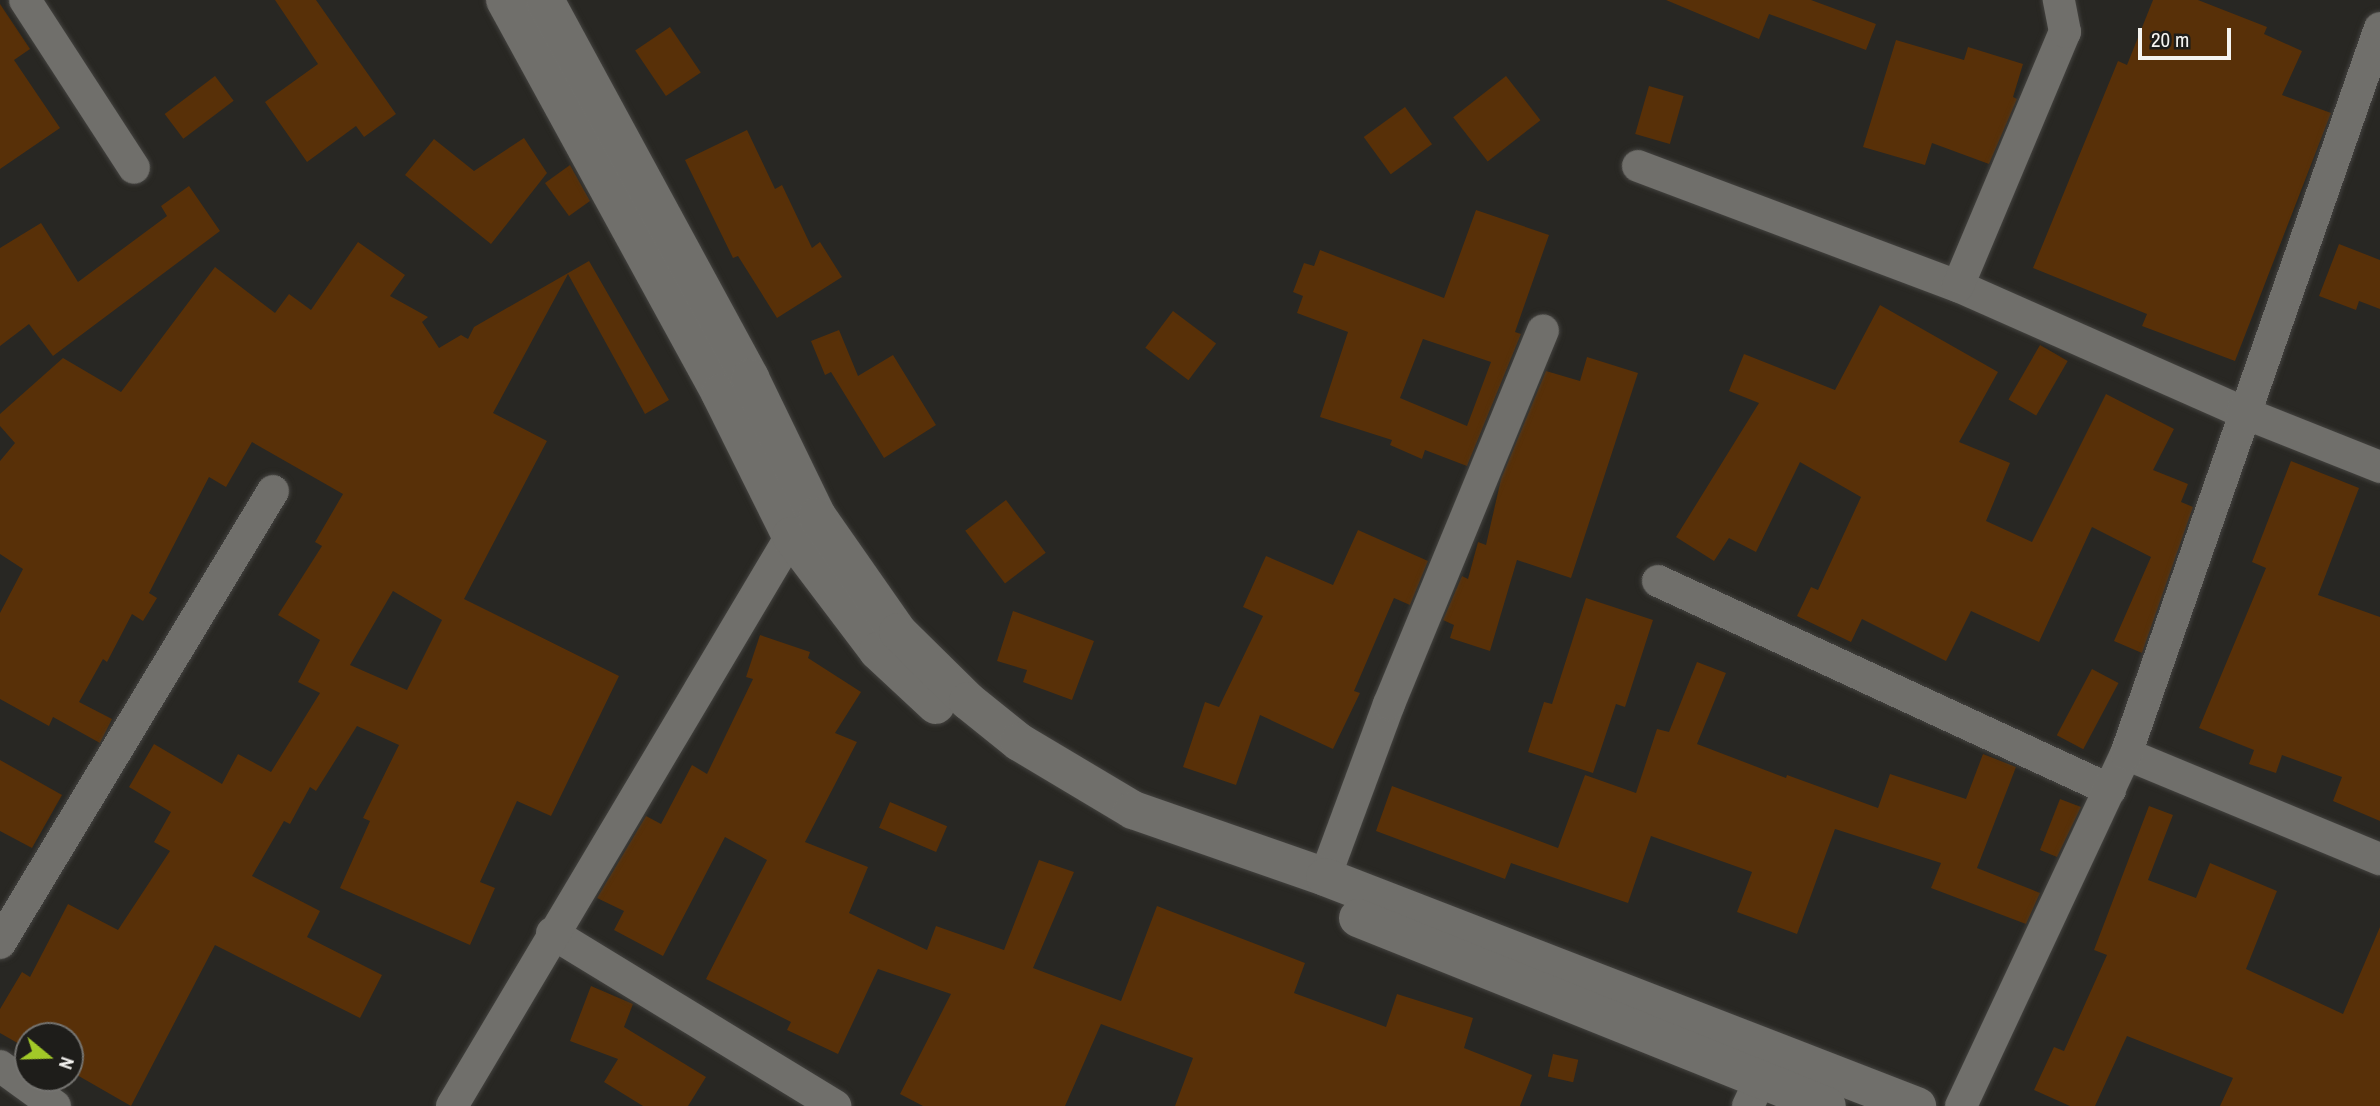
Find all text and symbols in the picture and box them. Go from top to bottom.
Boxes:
scale bar [2142,14,2235,58]
text: 20 m [2151,25,2189,54]
north arrow [14,1022,84,1092]
text: N [53,1054,81,1073]

